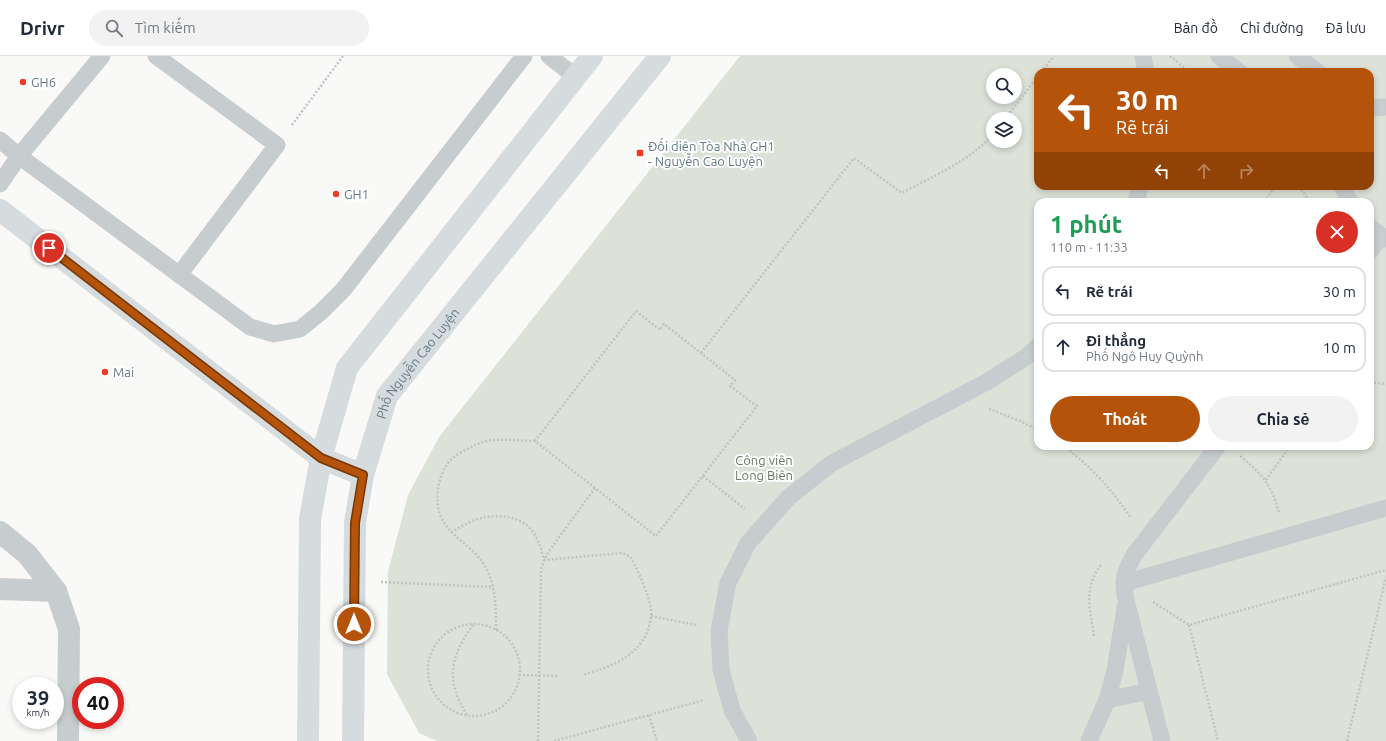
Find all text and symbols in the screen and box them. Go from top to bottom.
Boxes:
search box [89,10,369,46]
text: Drivr [20,17,65,39]
icon: search [103,17,125,39]
text: Tìm kiếm [135,19,196,36]
text: Bản đồ [1174,20,1218,36]
text: Chỉ đường [1240,20,1304,36]
text: Đã lưu [1326,20,1366,36]
map controls [986,68,1022,148]
button: search [986,68,1022,104]
place label: GH6 [31,75,56,89]
marker: GH6 [18,77,28,87]
icon: left [1050,84,1102,136]
text: 30 m [1116,84,1178,115]
button: layers [986,112,1022,148]
text: Rẽ trái [1116,117,1169,137]
place label: Đối diện Tòa Nhà GH1 - Nguyễn Cao Luyện [648,137,775,169]
marker: Đối diện Tòa Nhà GH1 - Nguyễn Cao Luyện [635,148,645,158]
icon: left [1151,160,1173,182]
icon: ahead [1193,160,1215,182]
icon: right [1235,160,1257,182]
place label: GH1 [344,187,369,201]
marker: GH1 [331,189,341,199]
text: 1 phút [1050,211,1122,238]
button: close [1316,211,1358,253]
pin [32,231,66,265]
icon: arrive [38,237,60,259]
text: 110 m · 11:33 [1050,240,1128,254]
icon: left [1052,280,1074,302]
text: Rẽ trái [1086,283,1133,300]
text: 30 m [1323,283,1356,300]
street label: Phố Nguyễn Cao Luyện [374,305,462,420]
text: Đi thẳng [1086,332,1146,349]
icon: ahead [1052,336,1074,358]
text: 10 m [1323,339,1356,356]
text: Phố Ngô Huy Quỳnh [1086,349,1203,363]
place label: Mai [113,365,134,379]
marker: Mai [100,367,110,377]
button: Thoát [1050,396,1200,442]
button: Chia sẻ [1208,396,1358,442]
park label: Công viên Long Biên [735,453,793,482]
position arrow [333,603,375,645]
speed limit sign: 40 [72,677,124,729]
text: 39 [27,686,49,709]
text: km/h [26,707,50,718]

